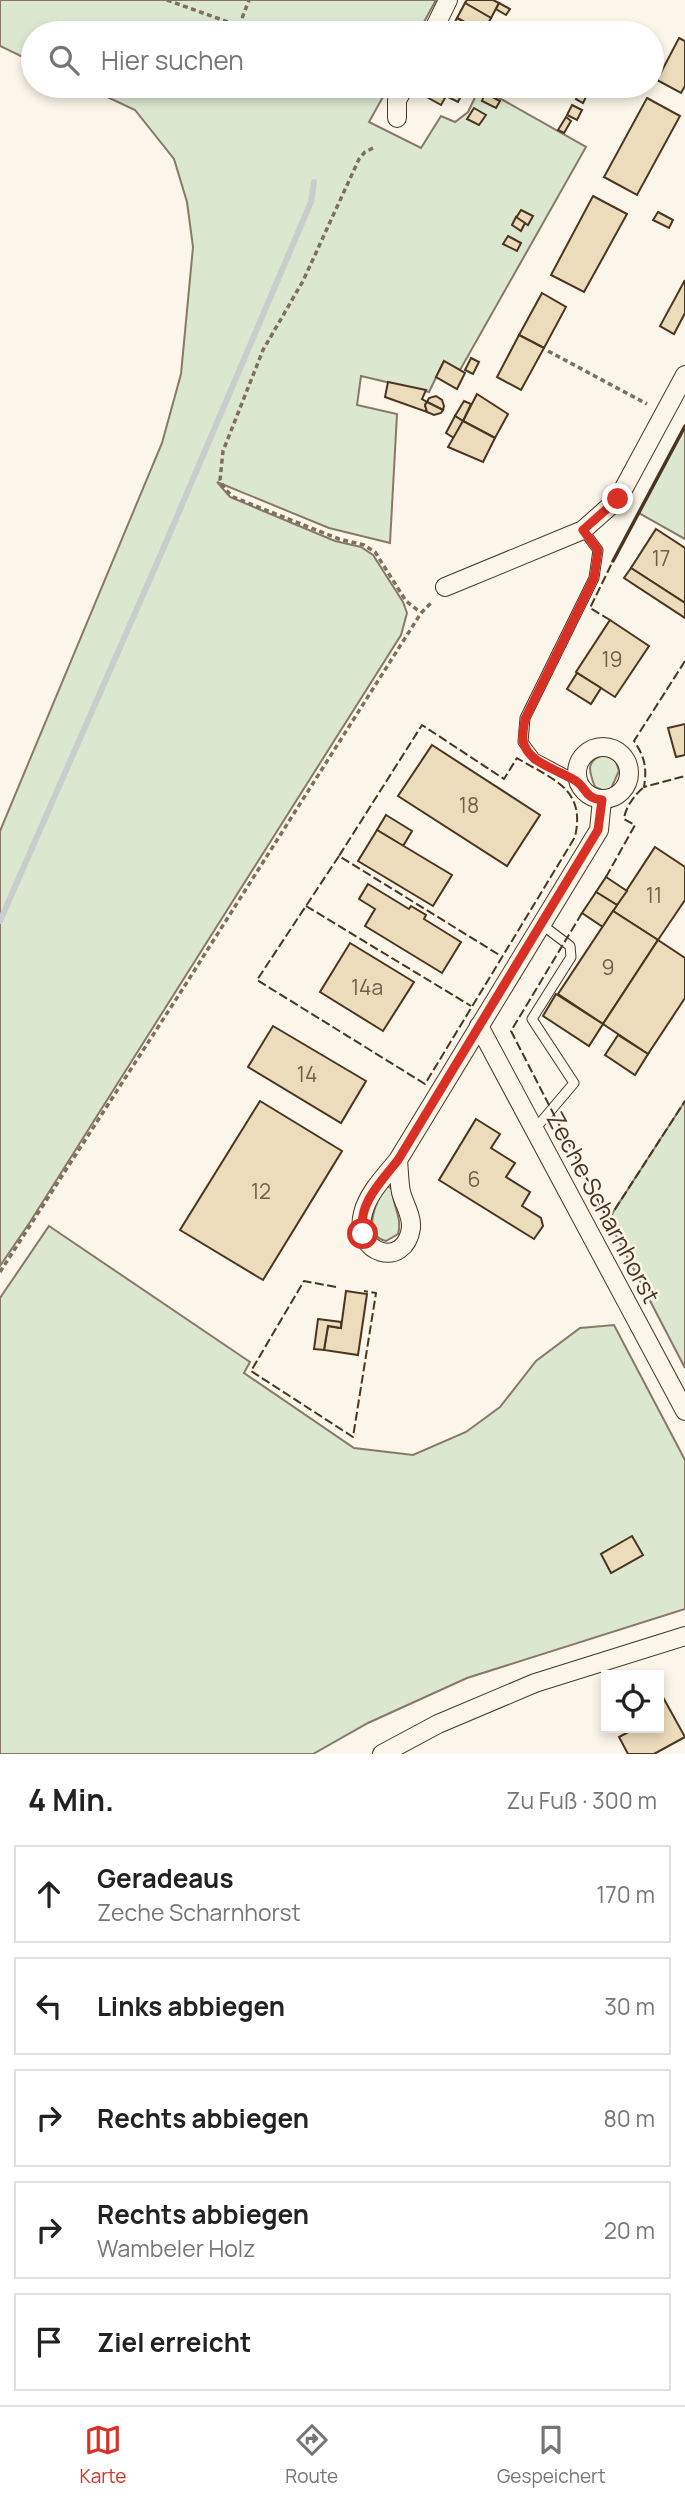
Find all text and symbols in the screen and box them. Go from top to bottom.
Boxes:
search box [21,21,664,98]
icon: search [45,41,83,79]
text: Hier suchen [101,42,244,78]
route end [602,483,633,514]
house number: 17 [652,544,670,572]
house number: 19 [601,645,623,673]
house number: 18 [459,791,479,819]
house number: 11 [646,881,662,909]
house number: 9 [601,953,615,981]
house number: 14a [351,973,383,1001]
house number: 14 [297,1060,317,1088]
street label: Zeche Scharnhorst [540,1105,668,1309]
house number: 6 [467,1165,481,1193]
house number: 12 [251,1177,271,1205]
route start [347,1218,378,1249]
map controls [601,1670,664,1733]
button: locate [601,1670,664,1733]
text: 4 Min. [28,1779,114,1820]
text: Zu Fuß · 300 m [506,1784,657,1816]
text: Geradeaus [97,1860,233,1896]
icon: ahead [30,1875,68,1913]
text: 170 m [596,1878,655,1910]
text: Zeche Scharnhorst [97,1896,301,1928]
icon: left [30,1987,68,2025]
text: Links abbiegen [97,1988,285,2024]
text: 30 m [604,1990,655,2022]
icon: right [30,2099,68,2137]
text: Rechts abbiegen [97,2100,309,2136]
text: 80 m [604,2102,655,2134]
text: Rechts abbiegen [97,2196,309,2232]
icon: right [30,2211,68,2249]
text: 20 m [604,2214,655,2246]
text: Wambeler Holz [97,2232,255,2264]
icon: arrive [30,2323,68,2361]
text: Ziel erreicht [97,2324,251,2360]
tab: Karte [79,2421,126,2489]
tab: Route [285,2421,338,2489]
tab: Gespeichert [497,2421,606,2489]

